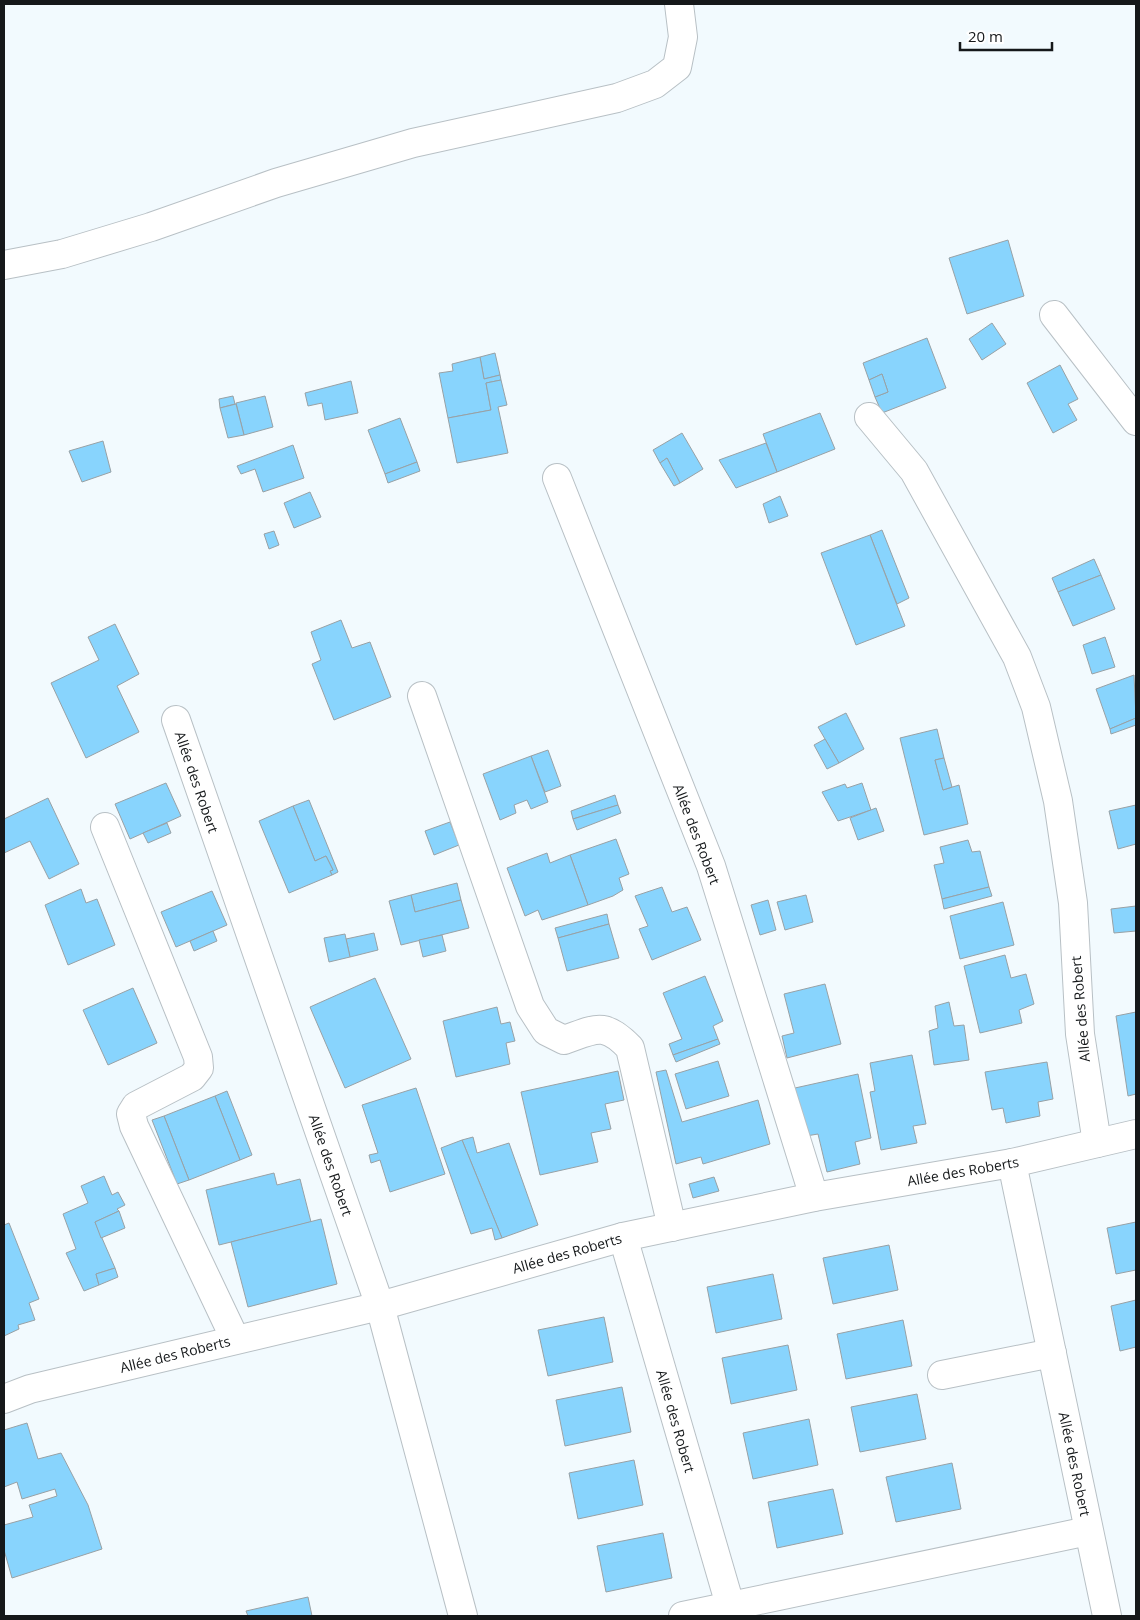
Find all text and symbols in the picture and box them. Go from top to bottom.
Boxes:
scale bar [960,20,1052,52]
text: 20 m [968,26,1003,46]
street label: Allée des Robert [171,729,223,835]
street label: Allée des Robert [669,781,725,887]
street label: Allée des Robert [1066,955,1094,1063]
street label: Allée des Robert [305,1112,357,1218]
street label: Allée des Roberts [906,1152,1021,1190]
street label: Allée des Roberts [510,1228,624,1278]
street label: Allée des Roberts [118,1331,232,1377]
street label: Allée des Robert [652,1367,700,1475]
street label: Allée des Robert [1055,1410,1095,1518]

